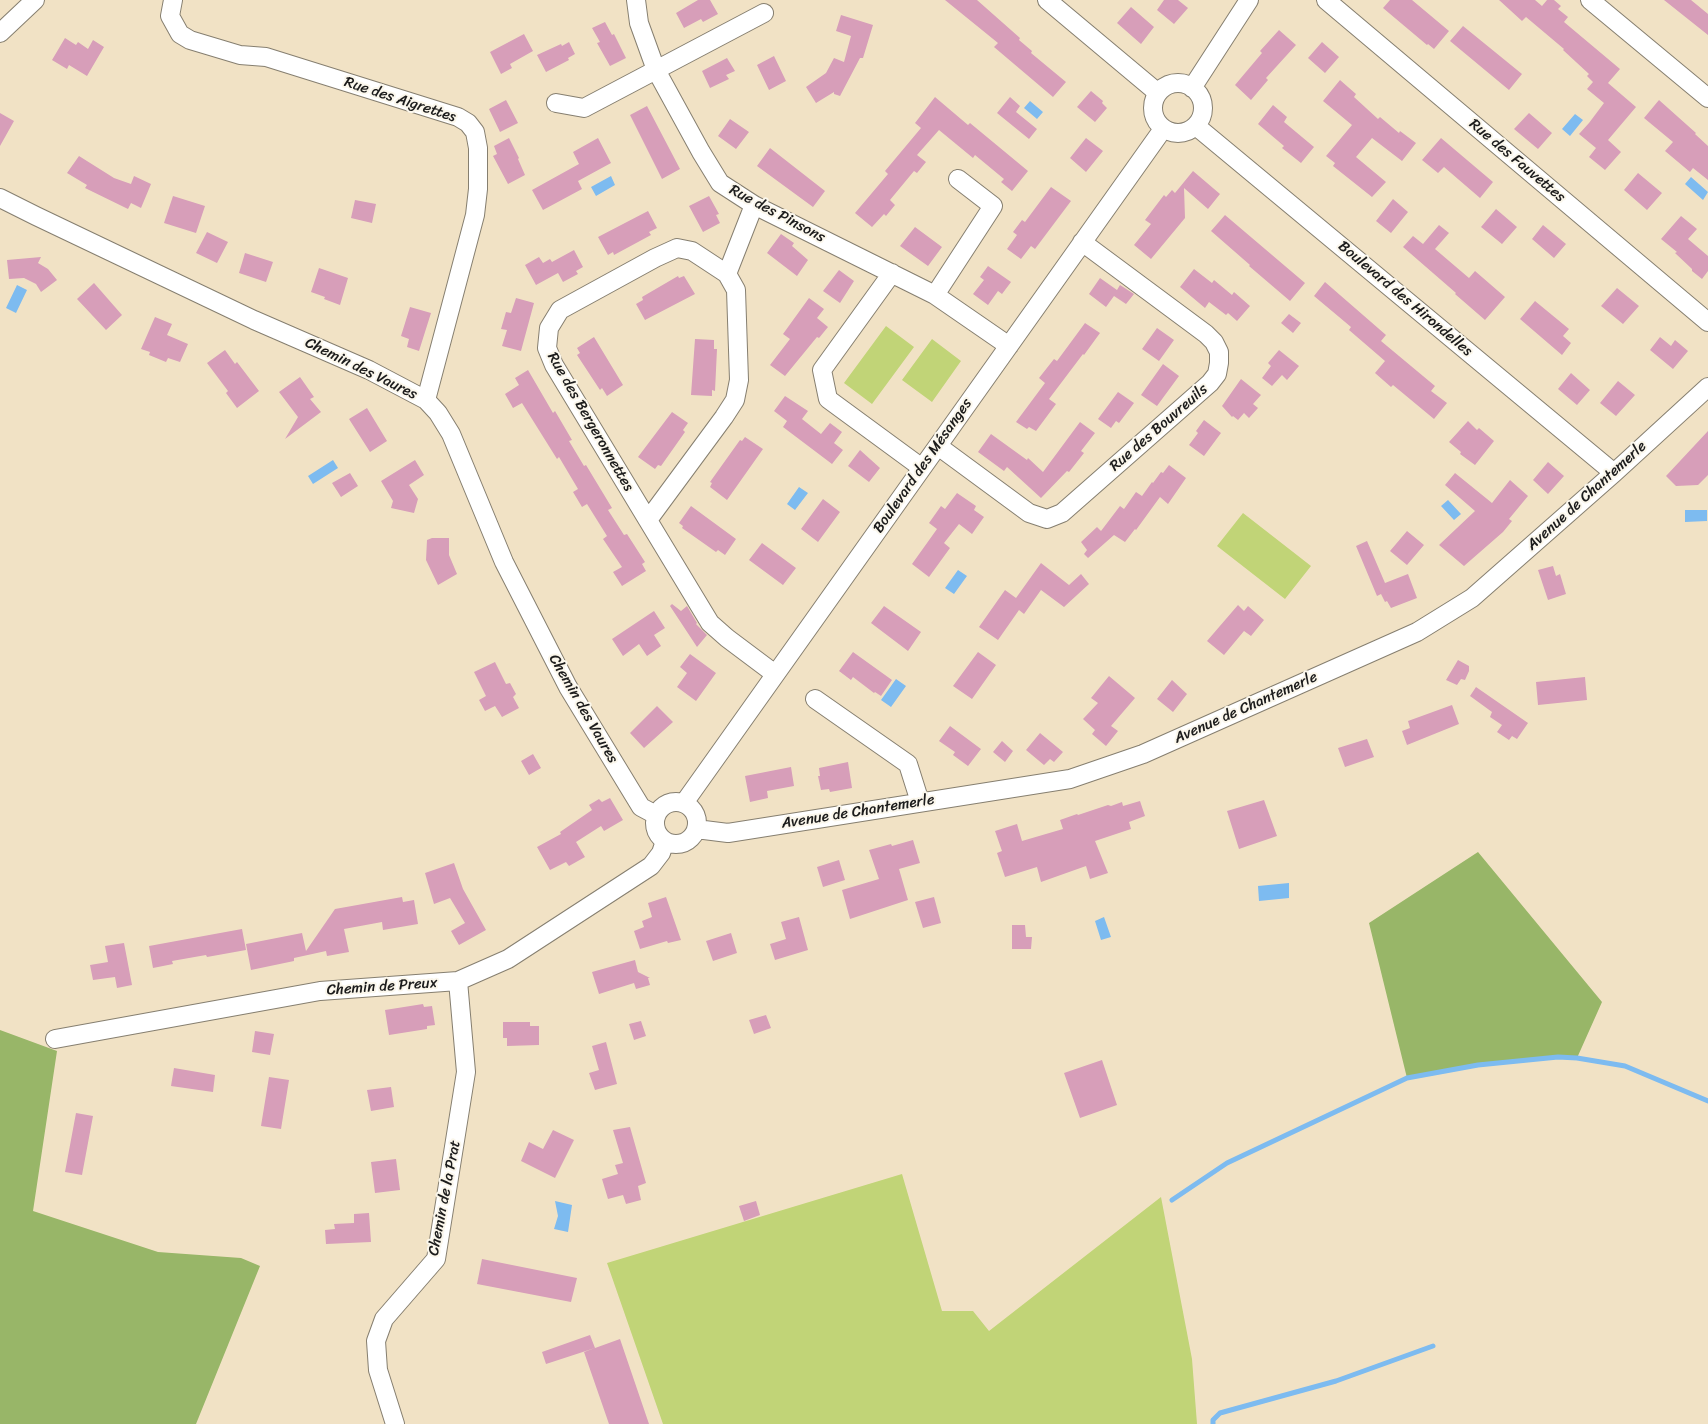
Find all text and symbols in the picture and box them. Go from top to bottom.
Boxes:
street label: Rue des Aigrettes [342,73,458,127]
street label: Rue des Fauvettes [1465,115,1569,207]
street label: Rue des Pinsons [726,181,828,247]
street label: Boulevard des Hirondelles [1334,238,1476,360]
street label: Chemin des Vaures [302,334,420,404]
street label: Rue des Bergeronnettes [543,349,637,495]
street label: Rue des Bouvreuils [1106,381,1212,475]
street label: Boulevard des Mésanges [870,395,976,537]
street label: Avenue de Chantemerle [1523,438,1651,554]
street label: Chemin des Vaures [545,651,621,767]
street label: Avenue de Chantemerle [1172,668,1320,748]
street label: Avenue de Chantemerle [780,791,936,833]
street label: Chemin de Preux [326,974,438,1000]
street label: Chemin de la Prat [425,1139,465,1257]

